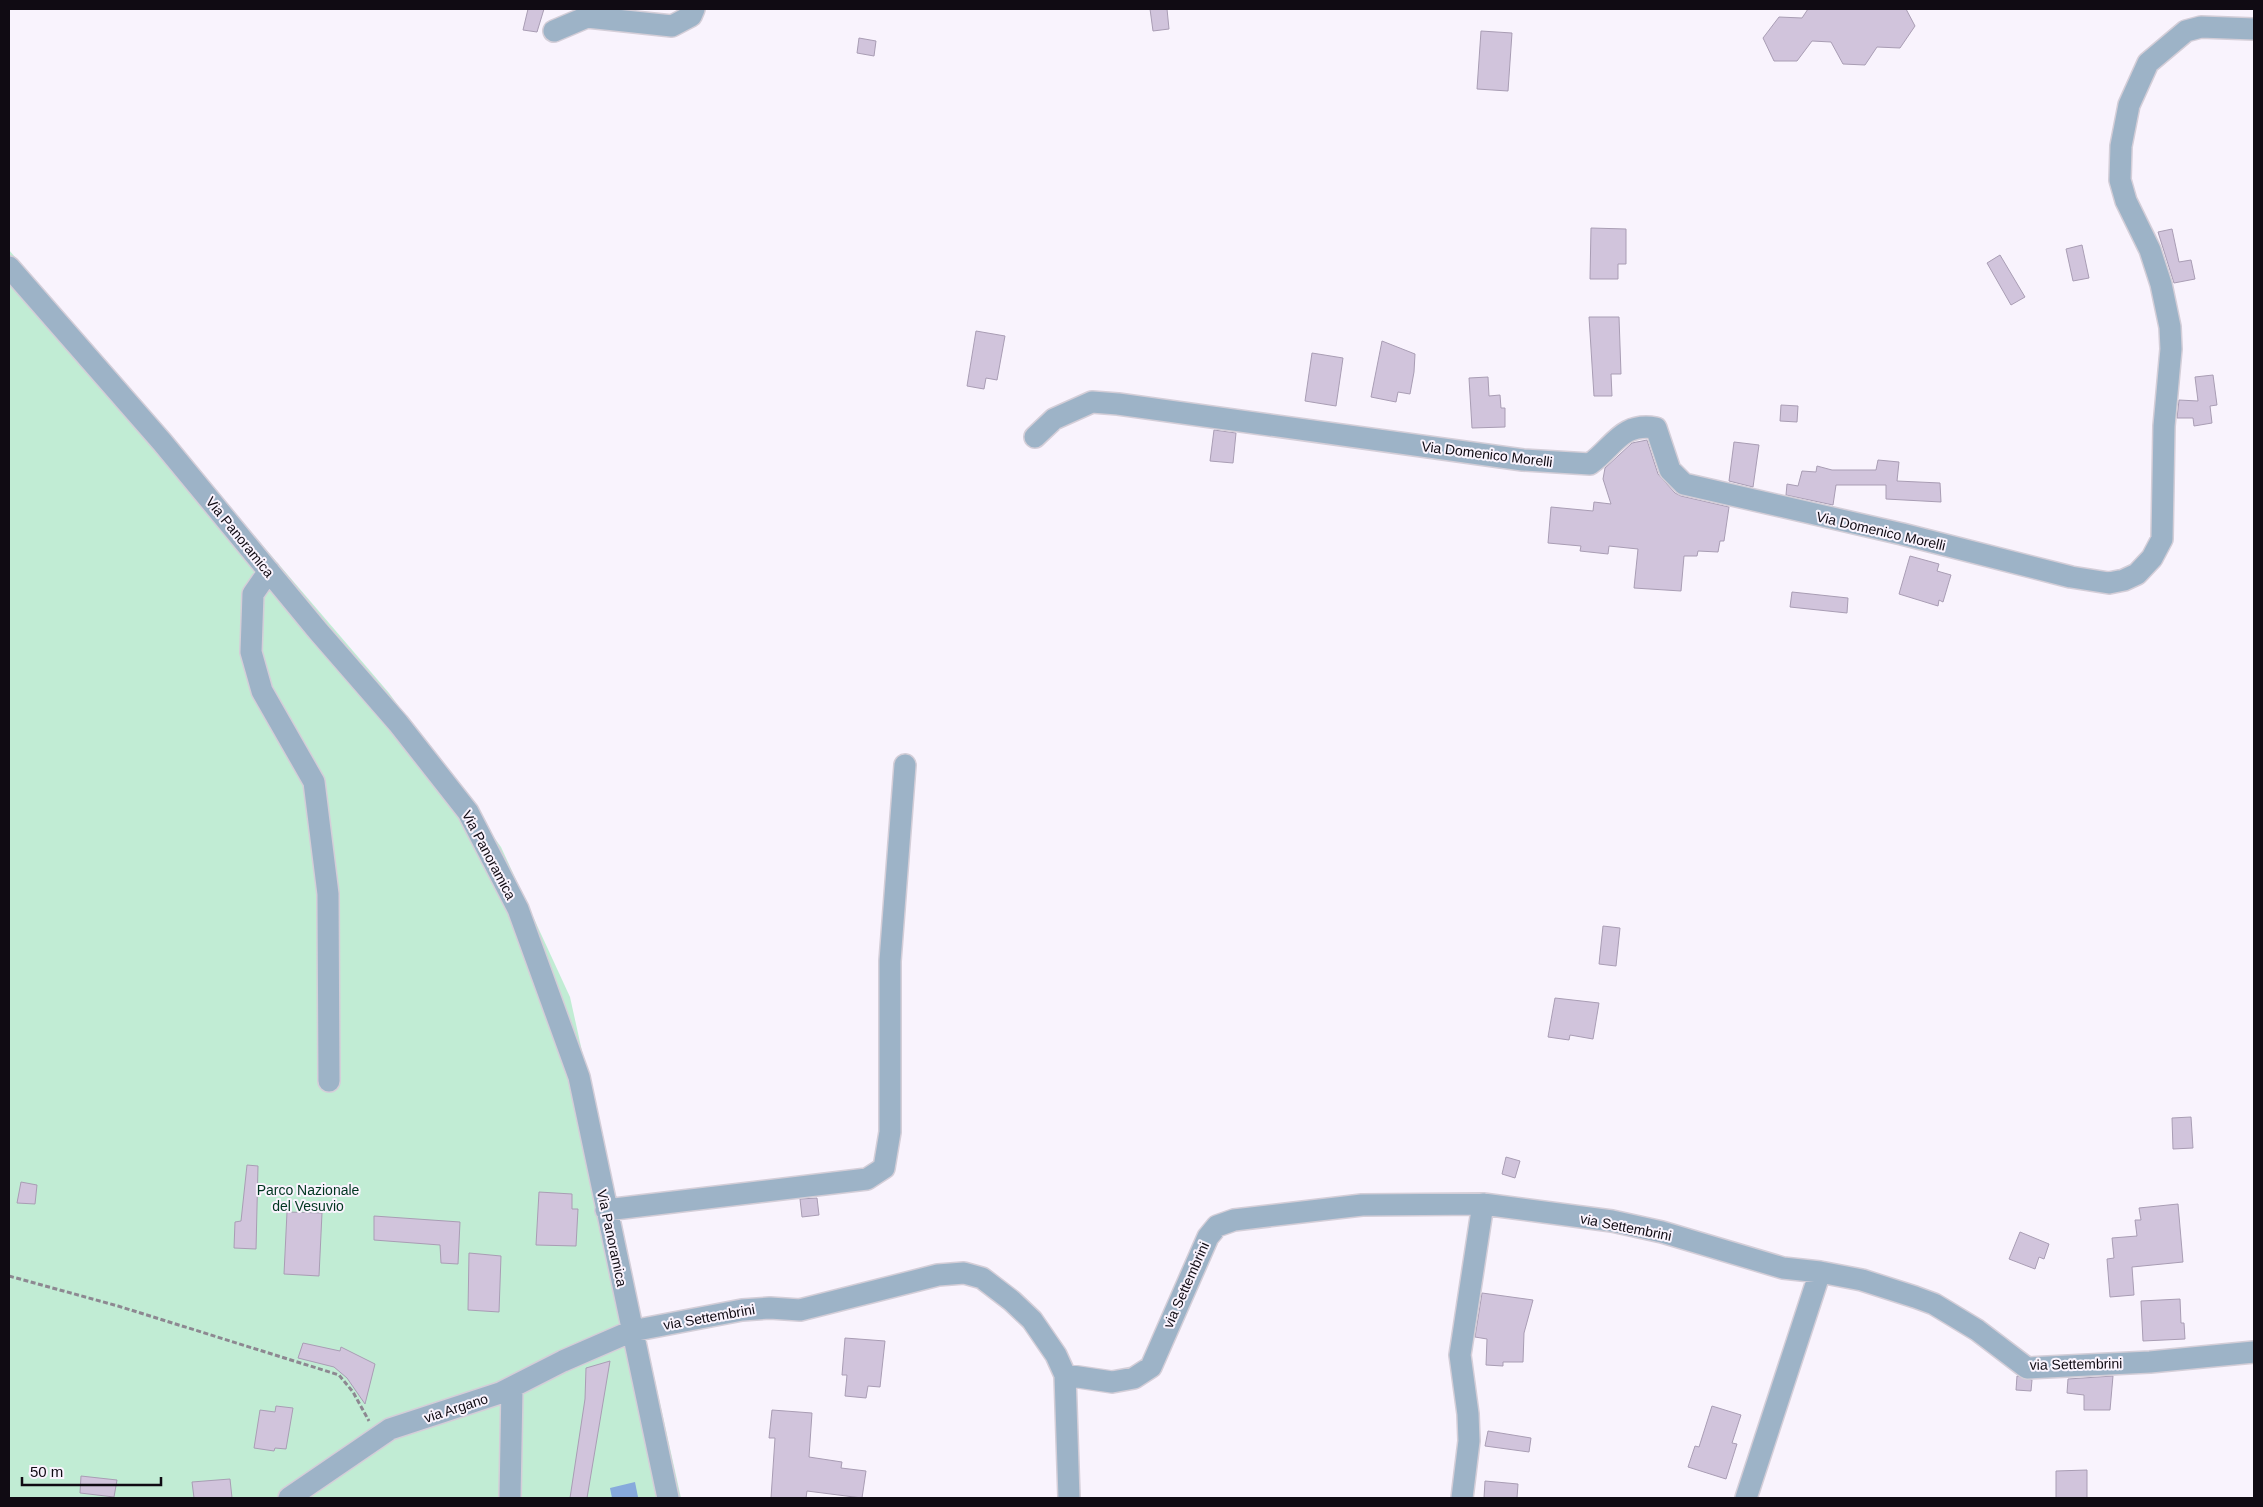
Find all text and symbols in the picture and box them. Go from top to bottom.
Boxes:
street label: Via Domenico Morelli [1421,438,1553,470]
street label: Via Panoramica [203,494,277,581]
street label: Via Domenico Morelli [1815,508,1947,554]
street label: Via Panoramica [459,808,519,902]
park label: Parco Nazionale del Vesuvio [257,1182,360,1214]
street label: Via Panoramica [594,1188,630,1288]
street label: via Settembrini [1579,1210,1673,1244]
street label: via Settembrini [1160,1239,1212,1331]
street label: via Settembrini [662,1301,756,1333]
street label: via Settembrini [2030,1355,2122,1373]
street label: via Argano [422,1390,490,1426]
scale bar [22,1454,161,1486]
text: 50 m [30,1463,63,1480]

